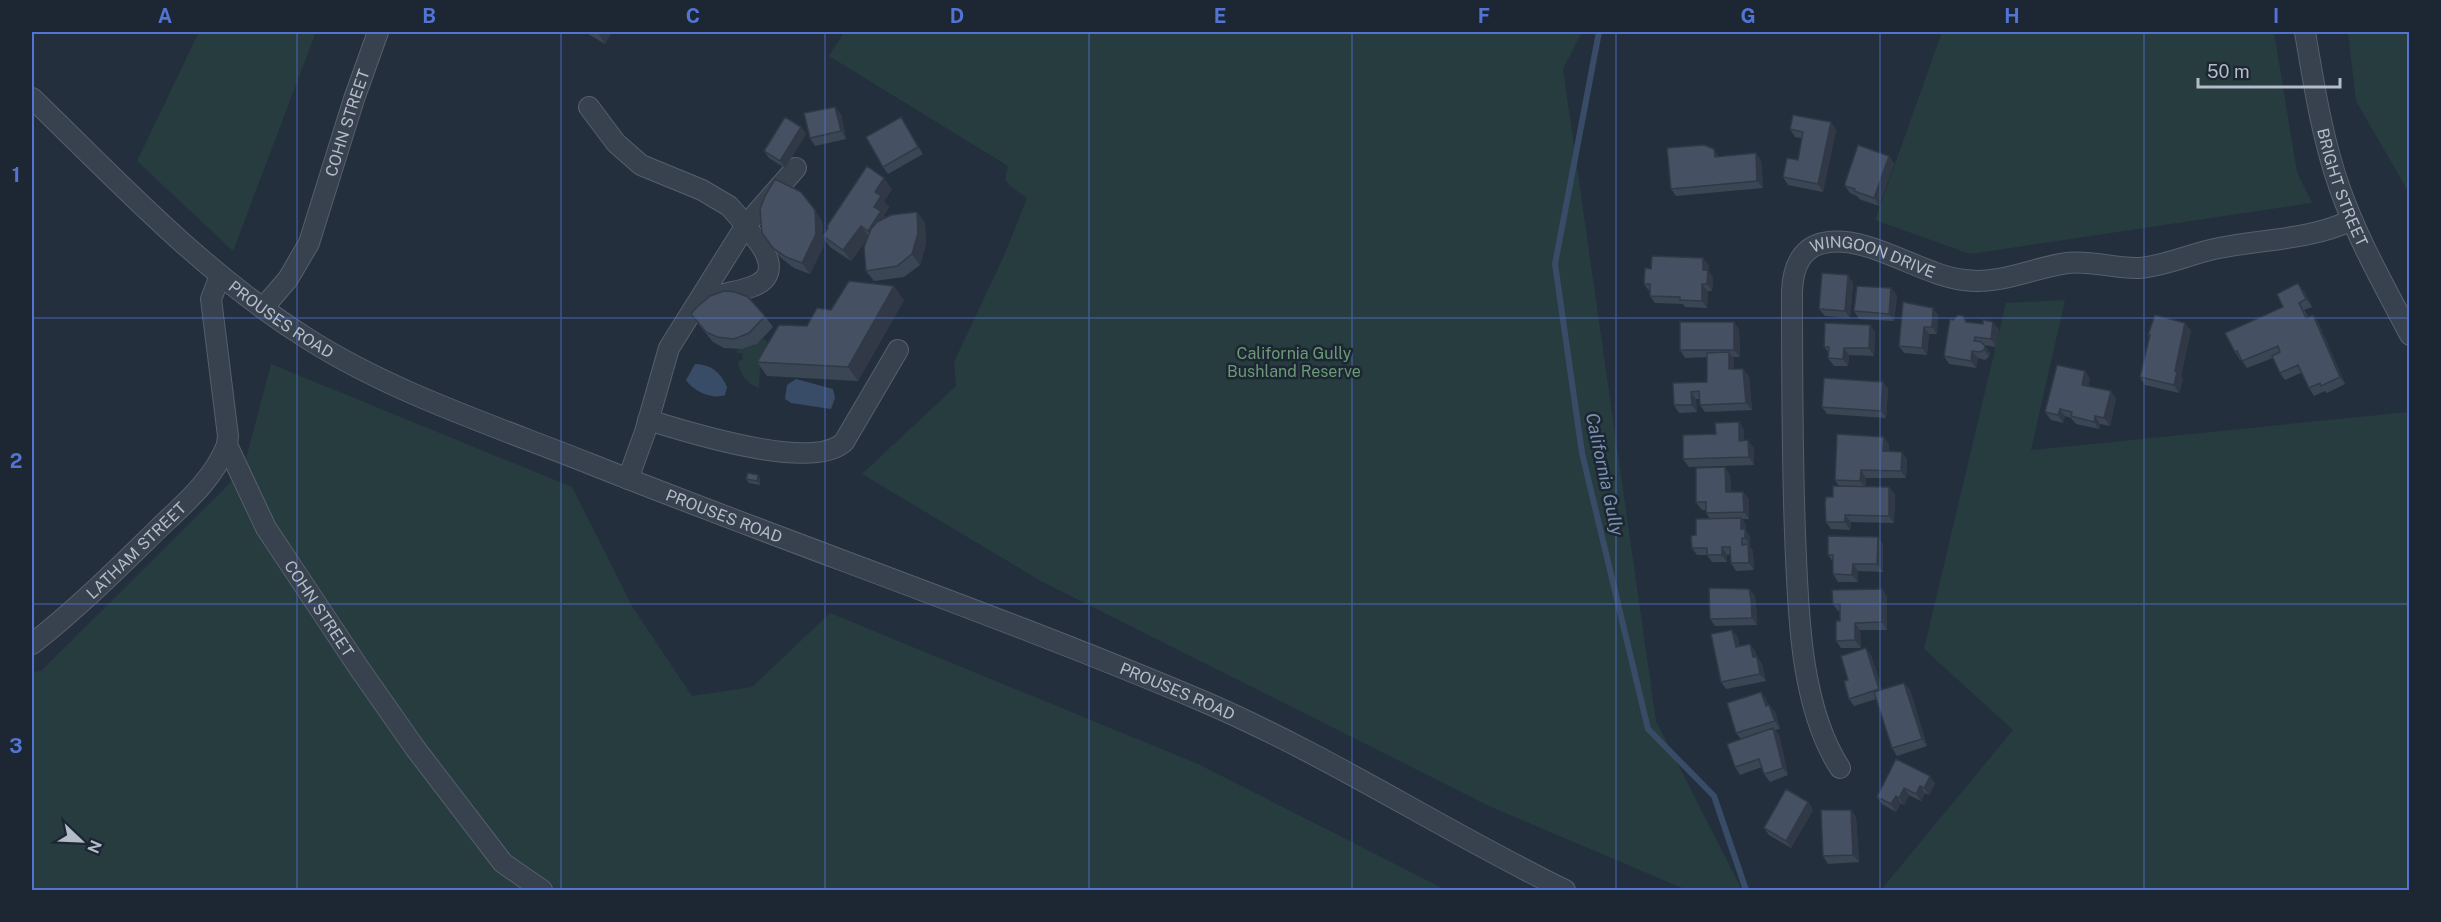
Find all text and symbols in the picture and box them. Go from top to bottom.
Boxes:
text: A [158,4,172,28]
text: B [422,4,436,28]
text: C [686,4,700,28]
text: D [950,4,964,28]
text: E [1214,4,1226,28]
text: F [1478,4,1490,28]
text: G [1740,4,1756,28]
text: H [2004,4,2020,28]
text: I [2273,4,2279,28]
scale bar [2198,51,2340,89]
text: 50 m [2207,61,2250,82]
street label: COHN STREET [321,66,374,179]
street label: BRIGHT STREET [2314,126,2372,250]
text: 1 [12,163,20,187]
street label: WINGOON DRIVE [1807,232,1938,282]
street label: PROUSES ROAD [225,276,337,362]
park label: California Gully Bushland Reserve [1227,344,1361,381]
water label: California Gully [1582,411,1628,538]
text: 2 [10,449,22,473]
street label: PROUSES ROAD [663,485,785,547]
street label: LATHAM STREET [82,498,190,603]
street label: COHN STREET [281,557,358,661]
street label: PROUSES ROAD [1117,658,1238,724]
text: 3 [9,734,23,758]
north arrow [51,811,111,871]
text: N [83,837,106,856]

